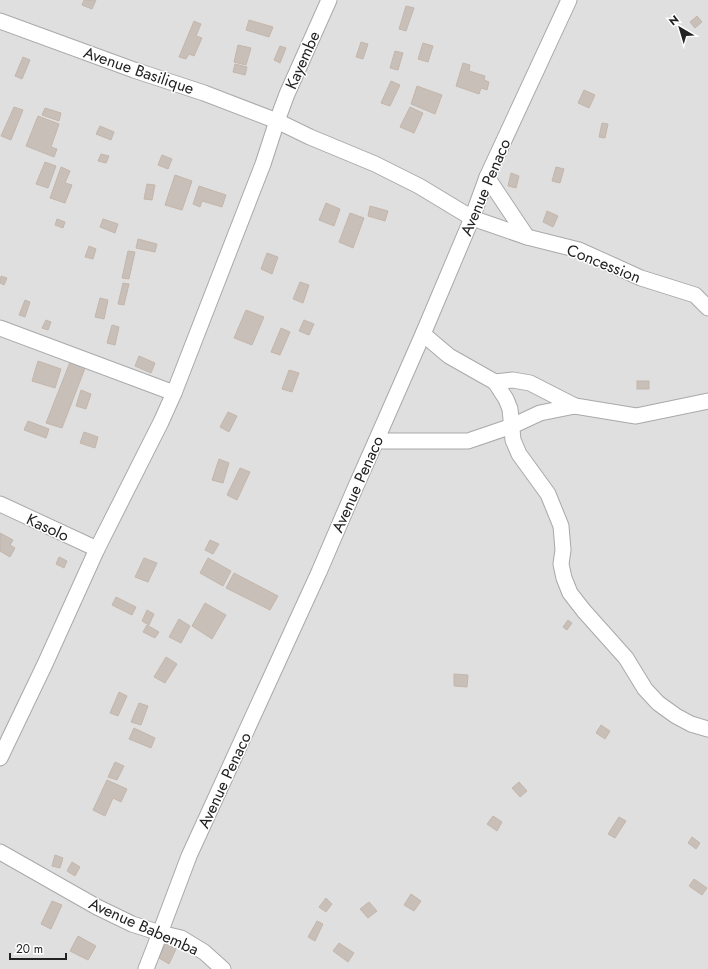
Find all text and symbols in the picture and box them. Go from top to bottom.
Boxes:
north arrow [660,8,700,48]
text: N [665,11,682,29]
street label: Kayembe [279,27,325,93]
street label: Avenue Basilique [80,41,197,100]
street label: Avenue Penaco [455,135,516,239]
street label: Concession [563,238,644,289]
street label: Avenue Penaco [326,432,389,536]
street label: Kasolo [23,508,73,547]
street label: Avenue Penaco [192,728,257,832]
street label: Avenue Babemba [85,892,202,961]
scale bar [10,935,66,961]
text: 20 m [16,940,43,958]

